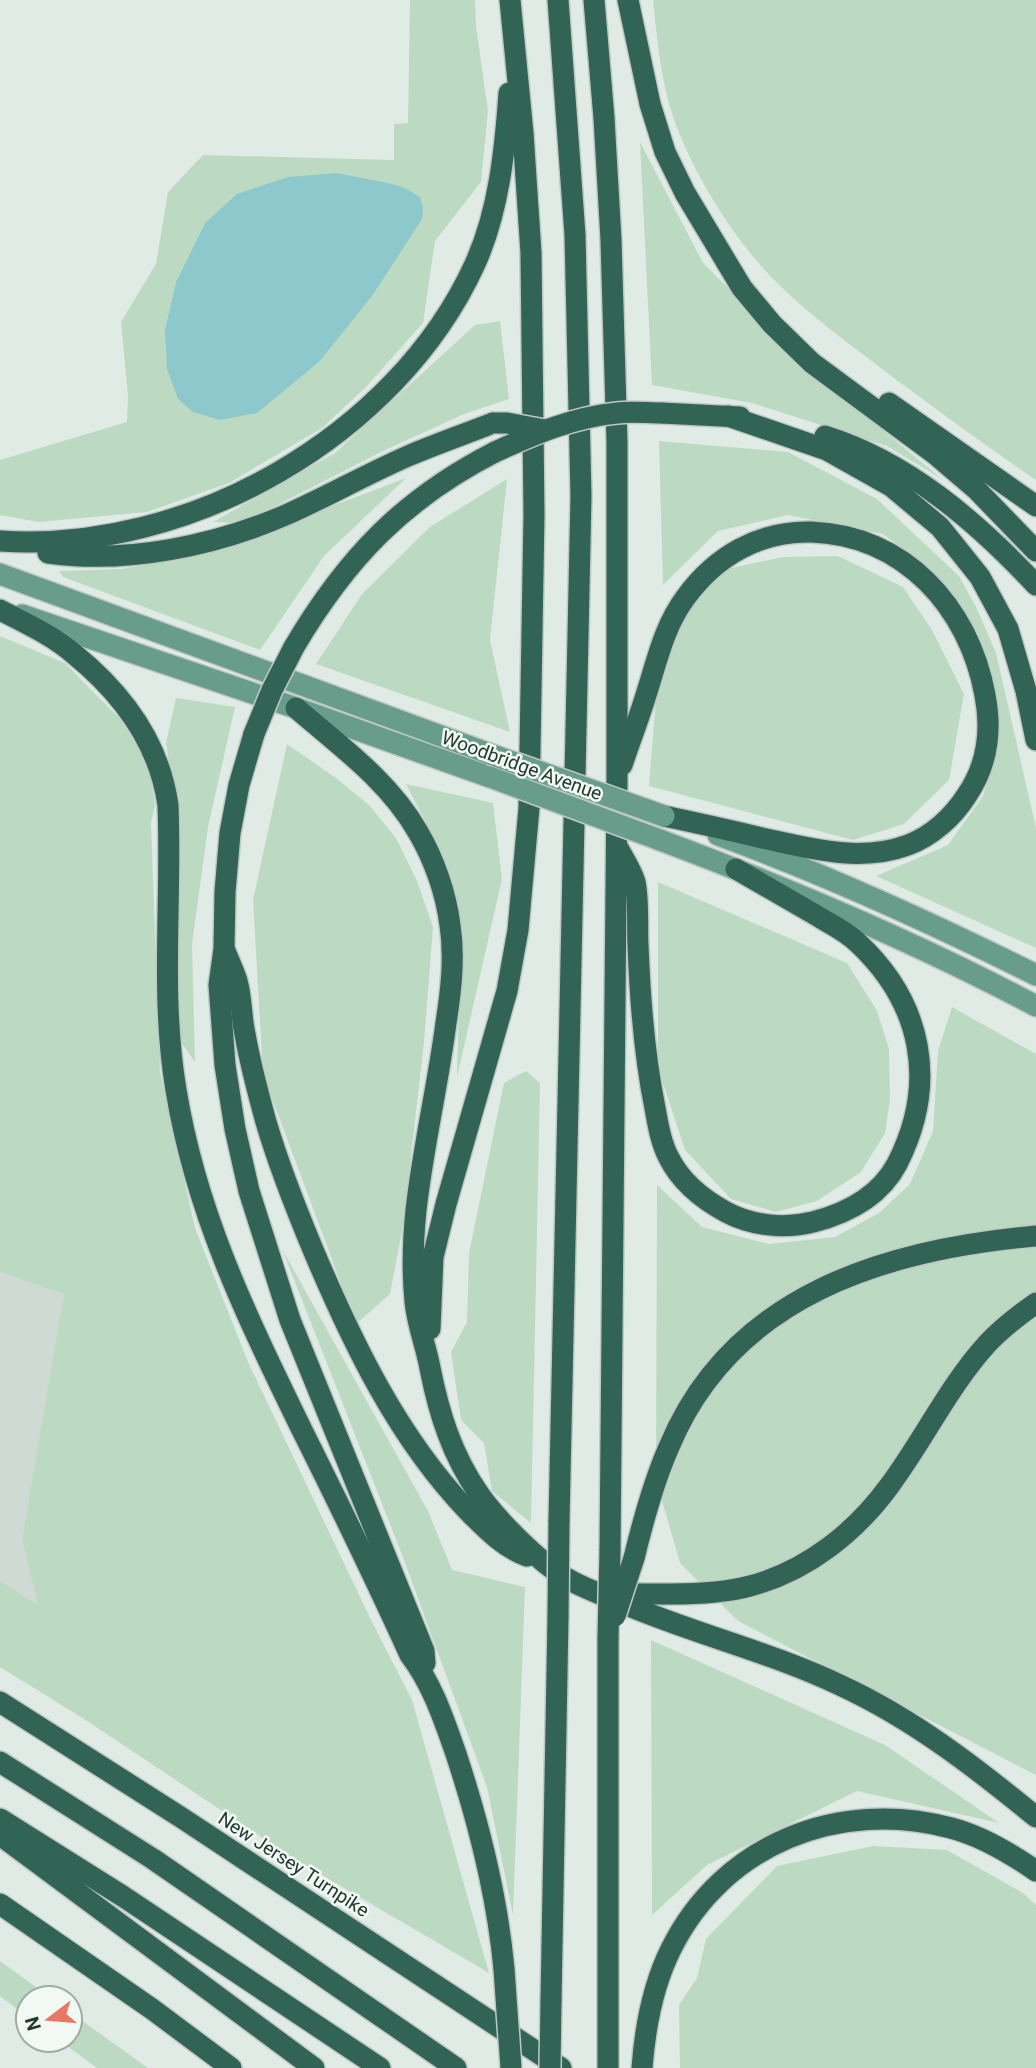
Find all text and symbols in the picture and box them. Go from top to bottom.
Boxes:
street label: Woodbridge Avenue [438,726,605,805]
street label: New Jersey Turnpike [214,1807,374,1922]
north arrow [14,1984,84,2054]
text: N [20,2014,46,2033]

